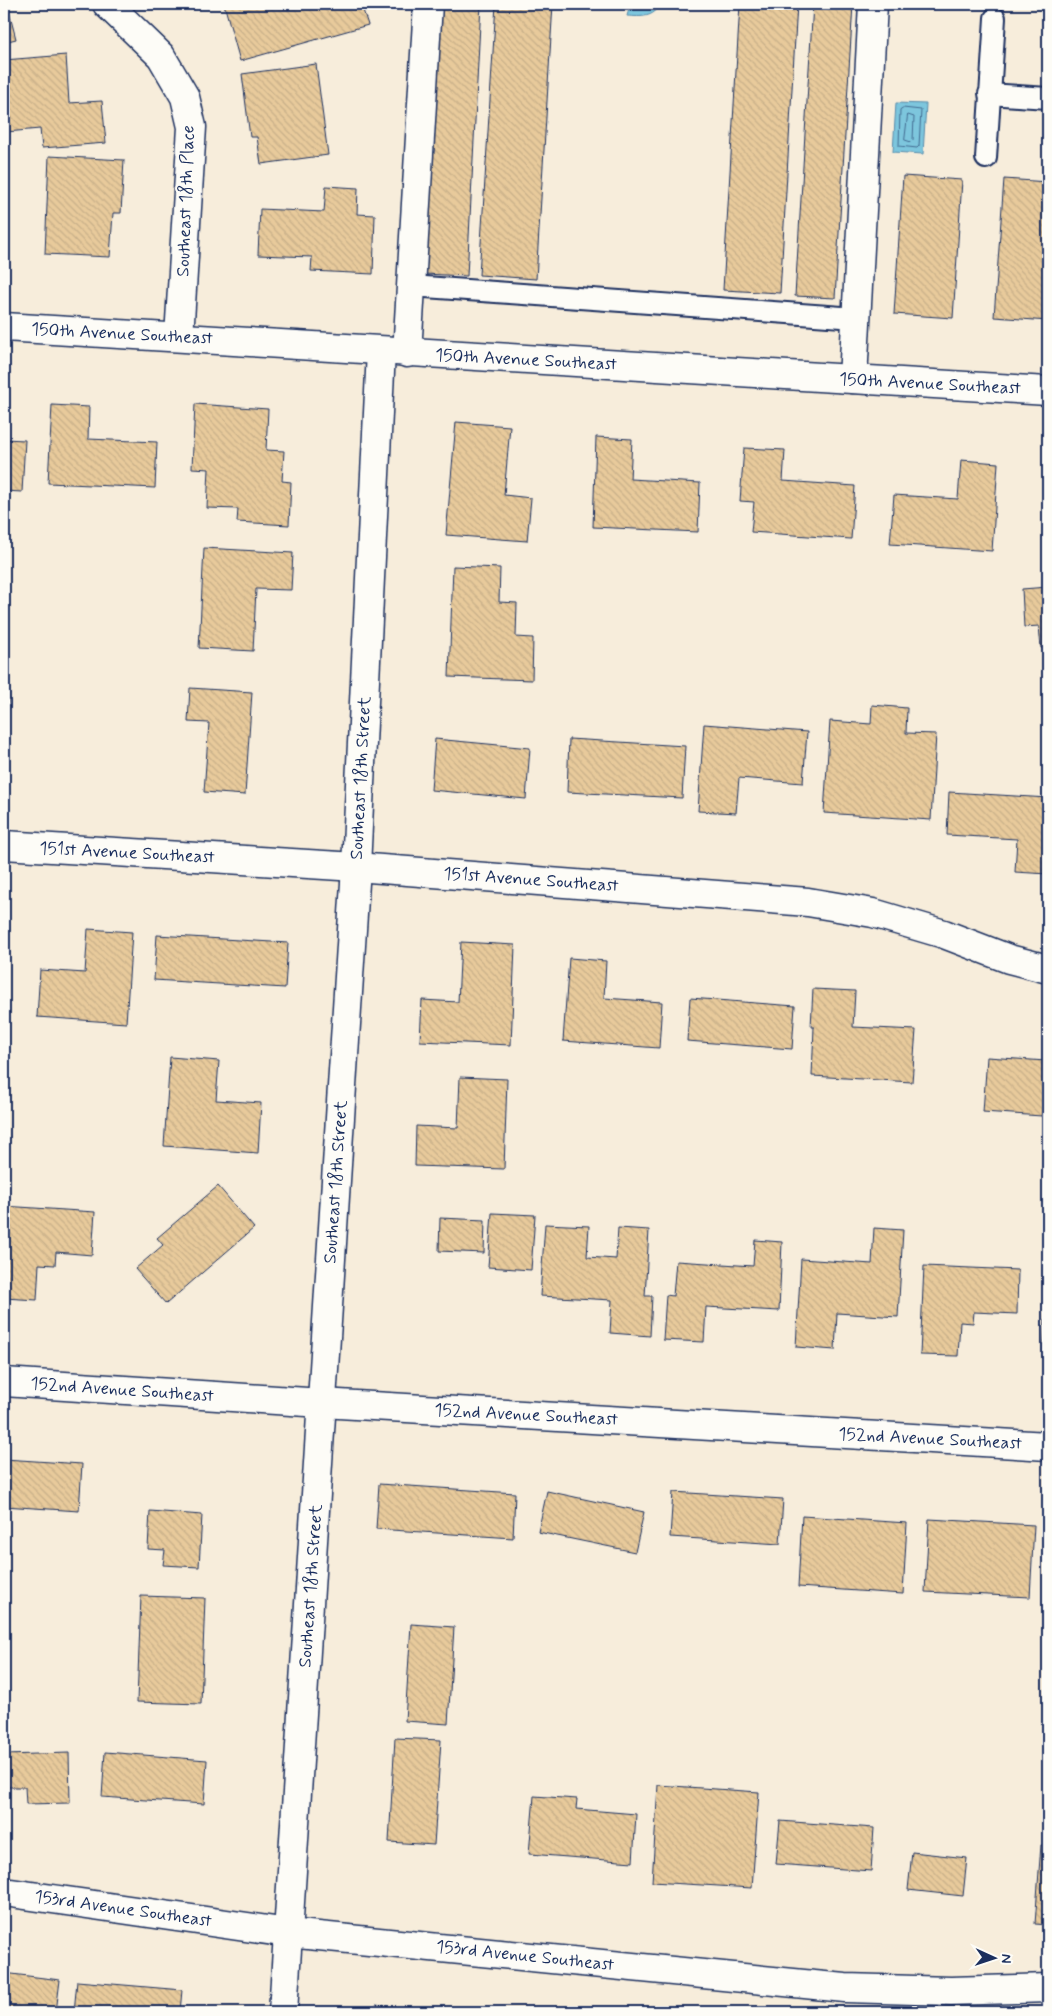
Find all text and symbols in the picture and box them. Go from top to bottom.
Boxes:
street label: Southeast 18th Place [171,125,201,277]
street label: 150th Avenue Southeast [30,317,214,351]
street label: 150th Avenue Southeast [434,343,618,377]
street label: 150th Avenue Southeast [838,367,1022,401]
street label: Southeast 18th Street [345,695,377,860]
street label: 151st Avenue Southeast [39,836,216,870]
street label: 151st Avenue Southeast [443,862,620,898]
street label: Southeast 18th Street [318,1099,354,1264]
street label: 152nd Avenue Southeast [29,1372,215,1408]
street label: 152nd Avenue Southeast [434,1398,619,1432]
street label: 152nd Avenue Southeast [838,1422,1023,1456]
street label: Southeast 18th Street [293,1503,329,1668]
street label: 153rd Avenue Southeast [33,1885,214,1933]
north arrow [970,1934,1020,1984]
street label: 153rd Avenue Southeast [435,1935,616,1977]
text: N [997,1953,1015,1964]

